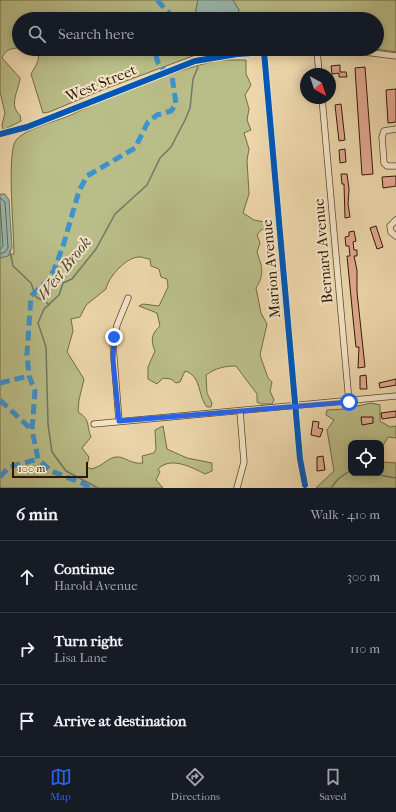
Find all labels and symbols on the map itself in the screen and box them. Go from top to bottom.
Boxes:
street label: West Street [62,60,140,106]
north arrow [300,68,336,104]
street label: Bernard Avenue [309,197,337,304]
street label: Marion Avenue [258,218,284,319]
water label: West Brook [33,233,95,303]
route end [105,328,123,346]
route start [340,393,358,411]
scale bar [12,460,88,479]

